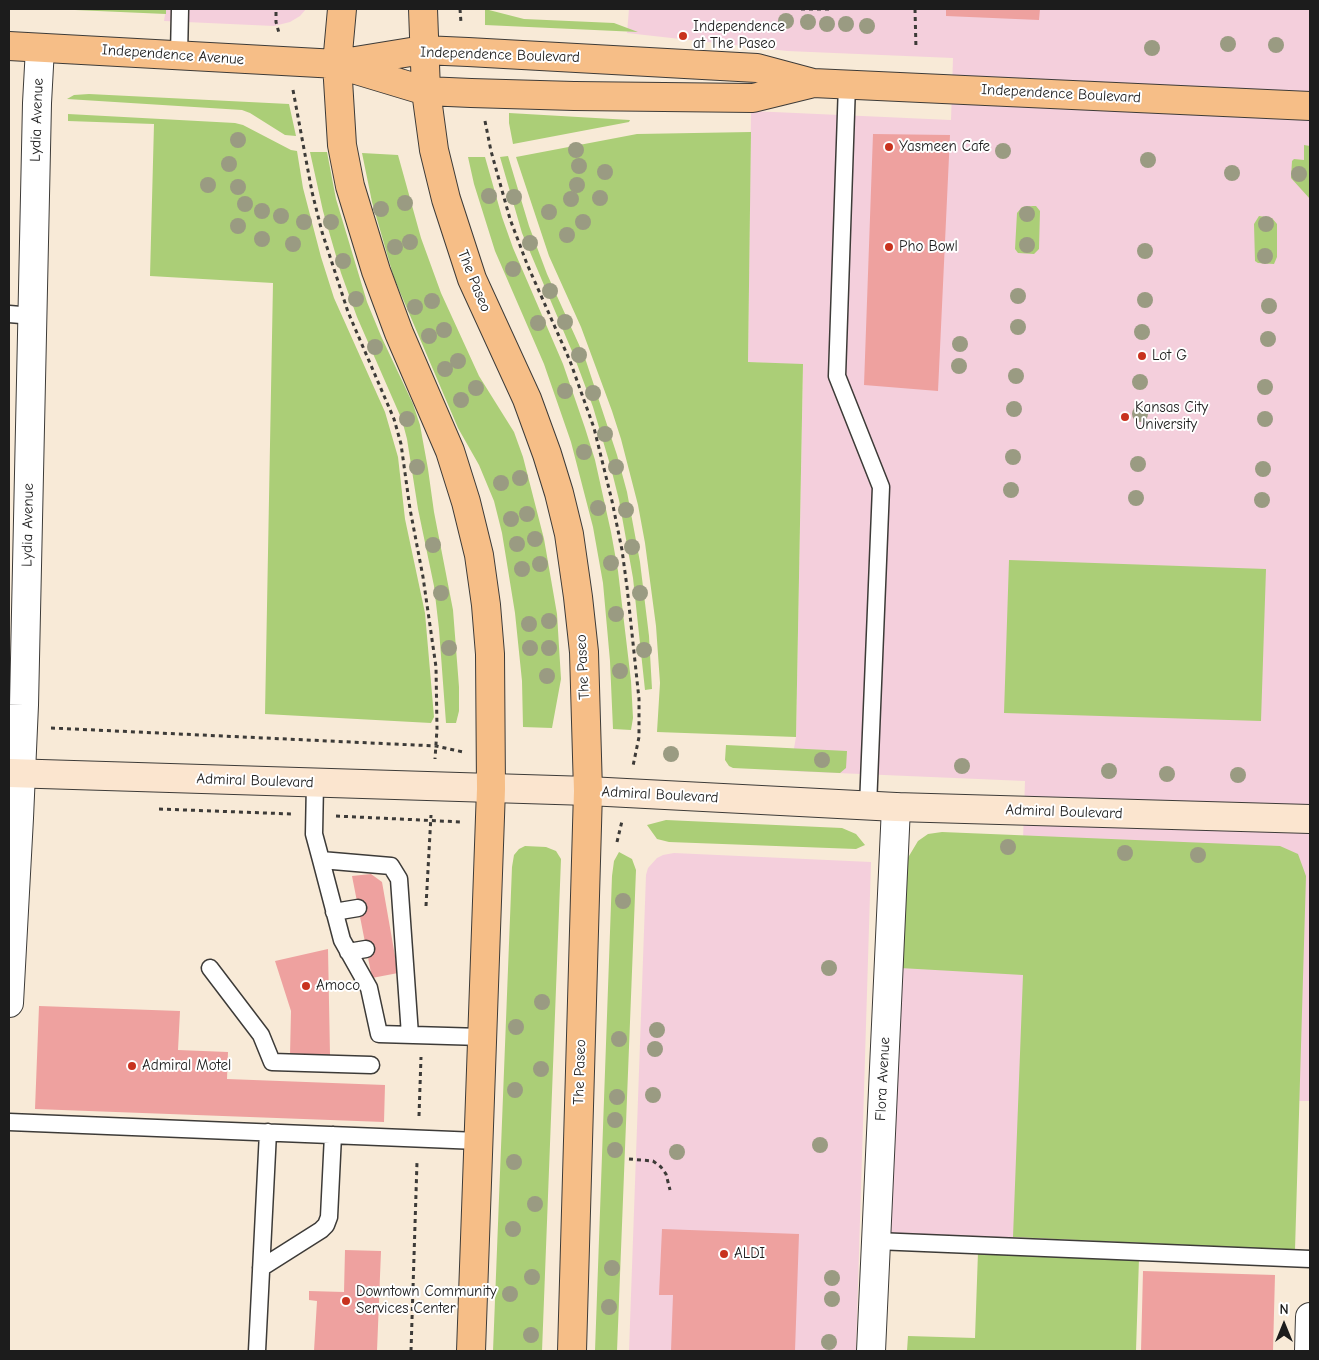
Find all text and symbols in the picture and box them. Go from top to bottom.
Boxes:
place label: Independence at The Paseo [693,18,785,53]
marker: Independence at The Paseo [677,30,689,42]
street label: Independence Avenue [101,41,245,69]
street label: Independence Boulevard [420,43,580,67]
street label: Lydia Avenue [27,78,47,162]
street label: Independence Boulevard [981,81,1141,107]
place label: Yasmeen Cafe [899,138,990,156]
marker: Yasmeen Cafe [883,141,895,153]
place label: Pho Bowl [899,238,958,256]
marker: Pho Bowl [883,241,895,253]
street label: The Paseo [453,247,495,315]
place label: Lot G [1152,347,1187,365]
marker: Lot G [1136,350,1148,362]
place label: Kansas City University [1135,399,1208,434]
marker: Kansas City University [1119,411,1131,423]
street label: Lydia Avenue [18,483,38,567]
street label: The Paseo [572,634,594,700]
street label: Admiral Boulevard [196,770,314,792]
street label: Admiral Boulevard [601,783,719,807]
street label: Admiral Boulevard [1005,801,1123,823]
place label: Amoco [316,977,360,995]
marker: Amoco [300,980,312,992]
street label: Flora Avenue [872,1037,894,1121]
street label: The Paseo [570,1039,590,1105]
place label: Admiral Motel [142,1057,231,1075]
marker: Admiral Motel [126,1060,138,1072]
place label: ALDI [734,1245,765,1263]
marker: ALDI [718,1248,730,1260]
place label: Downtown Community Services Center [356,1283,497,1318]
marker: Downtown Community Services Center [340,1295,352,1307]
north arrow [1259,1300,1309,1350]
text: N [1279,1301,1289,1318]

